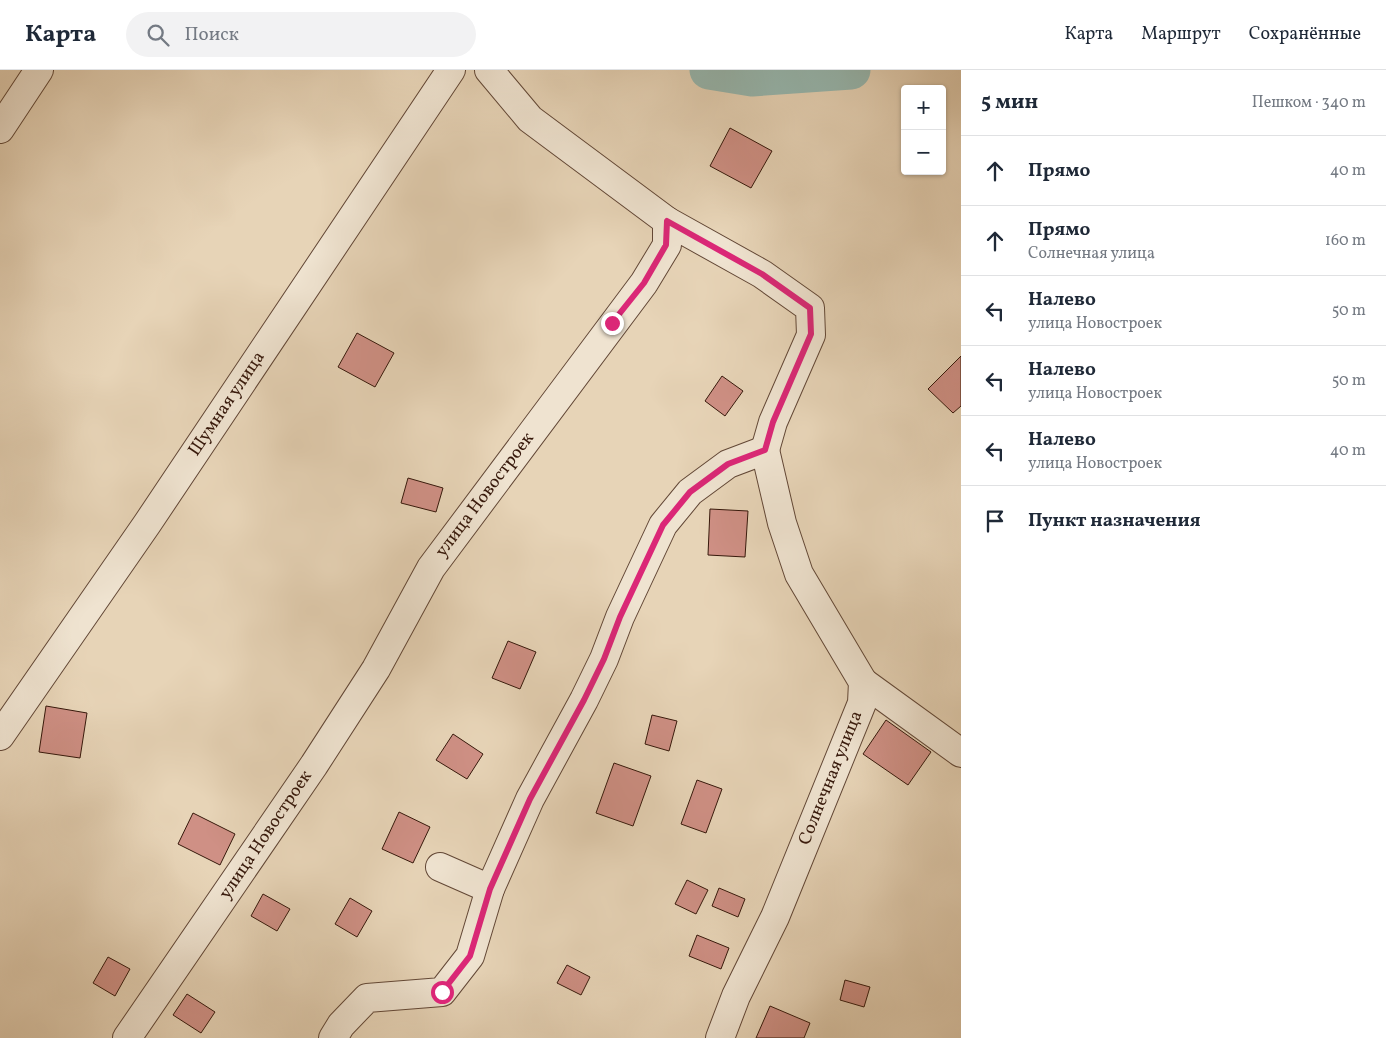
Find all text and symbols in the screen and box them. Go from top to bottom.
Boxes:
search box [126,12,476,57]
text: Карта [25,18,96,52]
icon: search [144,21,172,49]
text: Поиск [184,22,239,48]
text: Карта [1064,22,1113,47]
text: Маршрут [1141,22,1221,47]
text: Сохранённые [1249,22,1361,47]
map controls [901,85,946,175]
button: + [901,85,946,130]
text: 5 мин [981,88,1038,117]
text: Пешком · 340 m [1252,92,1366,114]
button: − [901,130,946,175]
icon: ahead [981,157,1009,185]
text: Прямо [1028,158,1090,184]
text: 40 m [1330,160,1366,182]
text: Прямо [1028,217,1090,243]
icon: ahead [981,227,1009,255]
text: 160 m [1325,230,1366,252]
text: Солнечная улица [1028,243,1155,265]
text: Налево [1028,287,1096,313]
icon: left [981,297,1009,325]
text: 50 m [1332,300,1366,322]
route end [601,312,624,335]
text: улица Новостроек [1028,313,1162,335]
street label: Шумная улица [183,346,271,461]
text: Налево [1028,357,1096,383]
icon: left [981,367,1009,395]
text: 50 m [1332,370,1366,392]
text: улица Новостроек [1028,383,1162,405]
street label: улица Новостроек [430,427,541,563]
text: Налево [1028,427,1096,453]
icon: left [981,437,1009,465]
text: 40 m [1330,440,1366,462]
text: улица Новостроек [1028,453,1162,475]
icon: arrive [981,507,1009,535]
text: Пункт назначения [1028,508,1201,534]
street label: Солнечная улица [793,707,869,849]
street label: улица Новостроек [213,765,319,904]
route start [431,981,454,1004]

